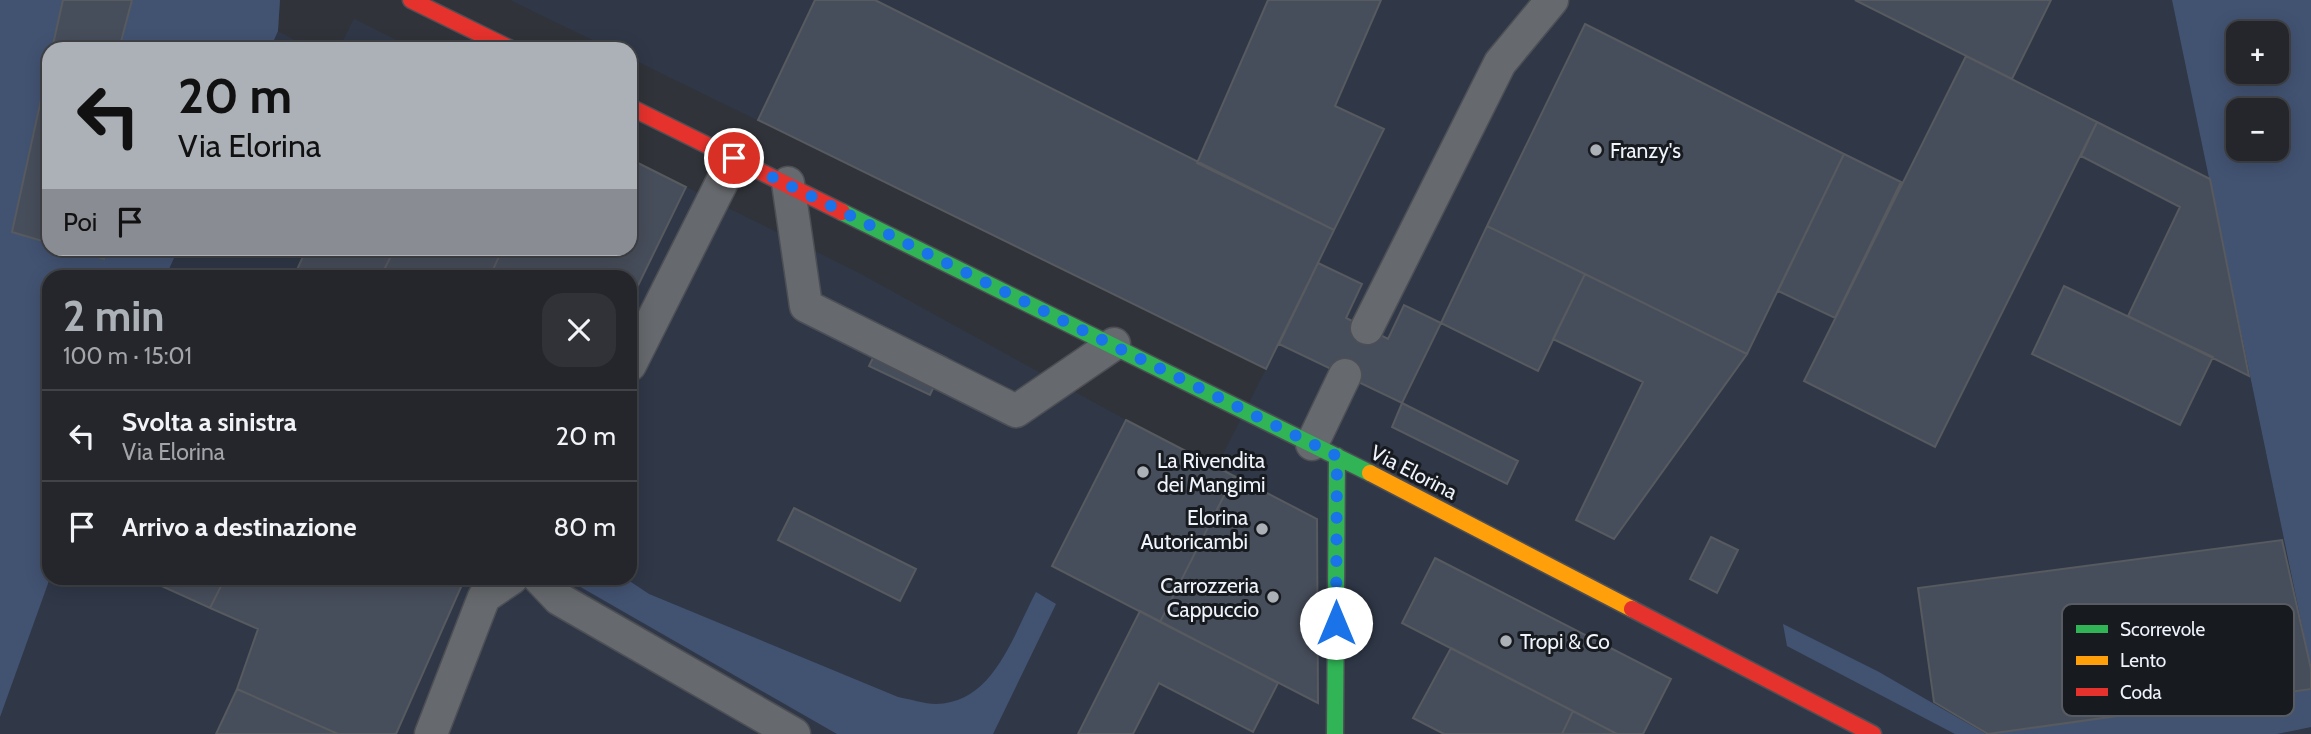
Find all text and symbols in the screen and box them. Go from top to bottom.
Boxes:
map controls [2226,21,2289,161]
button: + [2226,21,2289,84]
text: 20 m [178,66,292,125]
icon: left [63,70,154,161]
button: − [2226,98,2289,161]
text: Via Elorina [178,126,321,165]
pin [704,128,764,188]
place label: Franzy's [1610,138,1681,163]
icon: arrive [715,139,753,177]
marker: Franzy's [1588,142,1604,158]
icon: arrive [111,203,149,241]
text: Poi [63,206,97,238]
text: 2 min [63,290,164,342]
button: close [542,293,616,367]
text: 100 m · 15:01 [63,342,192,370]
text: Svolta a sinistra [122,406,297,438]
icon: left [63,417,101,455]
text: 20 m [556,420,616,452]
text: Via Elorina [122,438,225,466]
street label: Via Elorina [1366,440,1462,504]
place label: La Rivendita dei Mangimi [1157,448,1266,497]
marker: La Rivendita dei Mangimi [1135,464,1151,480]
place label: Elorina Autoricambi [1141,505,1248,554]
icon: arrive [63,508,101,546]
text: Arrivo a destinazione [122,511,357,543]
text: 80 m [553,511,616,543]
marker: Elorina Autoricambi [1254,521,1270,537]
place label: Carrozzeria Cappuccio [1160,573,1259,622]
position arrow [1299,586,1373,660]
marker: Carrozzeria Cappuccio [1265,589,1281,605]
legend [2062,604,2294,716]
text: Scorrevole [2120,618,2205,641]
place label: Tropi & Co [1520,629,1610,654]
marker: Tropi & Co [1498,633,1514,649]
text: Lento [2120,649,2166,672]
text: Coda [2120,681,2162,704]

